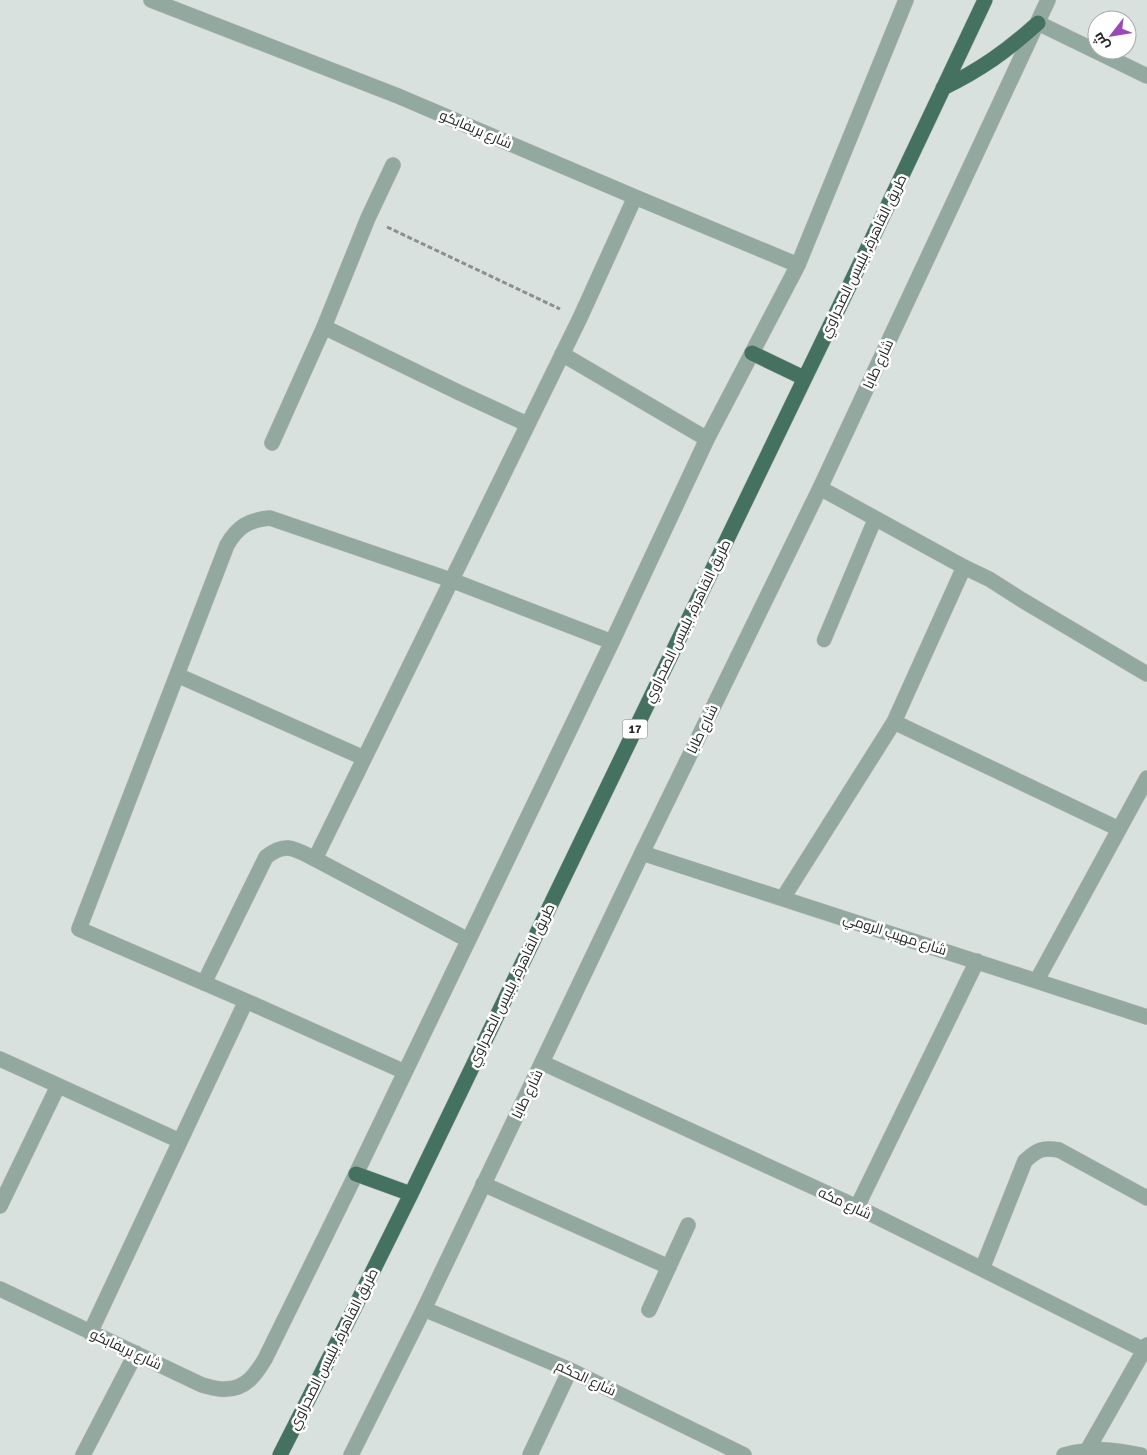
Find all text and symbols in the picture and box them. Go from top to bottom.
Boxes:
north arrow [1087,10,1137,60]
text: ش [1089,29,1113,54]
street label: شارع بريفابكو [437,107,515,152]
street label: طريق القاهرة, بلبيس الصحراوي [817,172,913,342]
street label: شارع طابا [860,337,897,392]
street label: طريق القاهرة, بلبيس الصحراوي [641,537,737,707]
street label: شارع طابا [683,702,722,757]
road number: 17 [622,720,648,739]
street label: طريق القاهرة, بلبيس الصحراوي [465,901,561,1071]
street label: شارع مهيب الرومي [840,910,949,962]
street label: شارع طابا [508,1067,547,1122]
street label: شارع مكه [816,1184,874,1223]
street label: طريق القاهرة, بلبيس الصحراوي [285,1266,384,1434]
street label: شارع بريفابكو [87,1325,164,1373]
street label: شارع الحكم [552,1357,619,1401]

